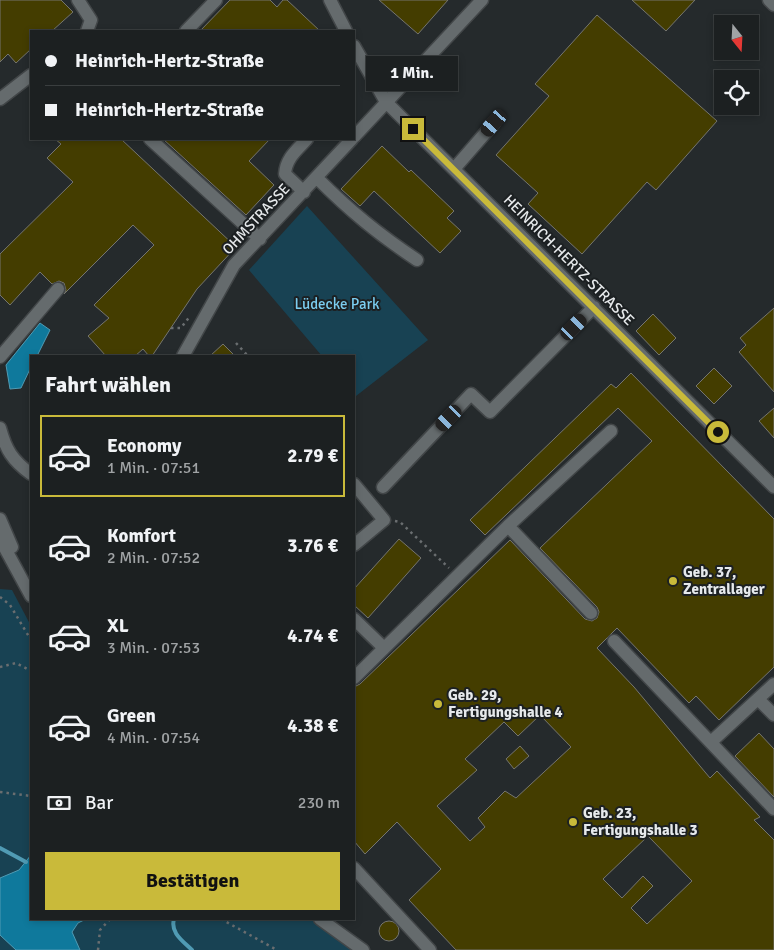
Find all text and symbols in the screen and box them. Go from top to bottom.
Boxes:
north arrow [714,15,759,60]
map controls [714,15,759,115]
text: Heinrich-Hertz-Straße [75,49,264,73]
callout: 1 Min. [367,56,459,92]
text: 1 Min. [390,63,434,83]
button: locate [714,70,759,115]
text: Heinrich-Hertz-Straße [75,98,264,122]
car [478,107,509,139]
route end [402,118,424,140]
street label: OHMSTRASSE [218,180,294,258]
street label: HEINRICH-HERTZ-STRASSE [500,191,638,329]
park label: Lüdecke Park [294,295,380,313]
car [558,311,589,343]
text: Fahrt wählen [45,371,171,398]
car [433,402,464,434]
route start [707,421,729,443]
icon: car [47,434,92,479]
text: Economy [107,434,181,458]
text: 2.79 € [287,444,338,468]
text: 1 Min. · 07:51 [107,458,200,478]
icon: car [47,524,92,569]
text: Komfort [107,524,176,548]
text: 3.76 € [287,534,338,558]
text: 2 Min. · 07:52 [107,548,200,568]
place label: Geb. 37, Zentrallager [683,563,765,598]
marker: Geb. 37, Zentrallager [667,575,679,587]
icon: car [47,614,92,659]
text: XL [107,614,129,638]
text: 4.74 € [287,624,338,648]
text: 3 Min. · 07:53 [107,638,200,658]
place label: Geb. 29, Fertigungshalle 4 [448,686,563,721]
marker: Geb. 29, Fertigungshalle 4 [432,698,444,710]
icon: car [47,704,92,749]
text: Green [107,704,156,728]
text: 4.38 € [287,714,338,738]
text: 4 Min. · 07:54 [107,728,200,748]
icon: cash [45,789,73,817]
text: Bar [85,791,113,815]
text: 230 m [298,793,340,813]
place label: Geb. 23, Fertigungshalle 3 [583,804,698,839]
marker: Geb. 23, Fertigungshalle 3 [567,816,579,828]
button: Bestätigen [45,852,340,910]

